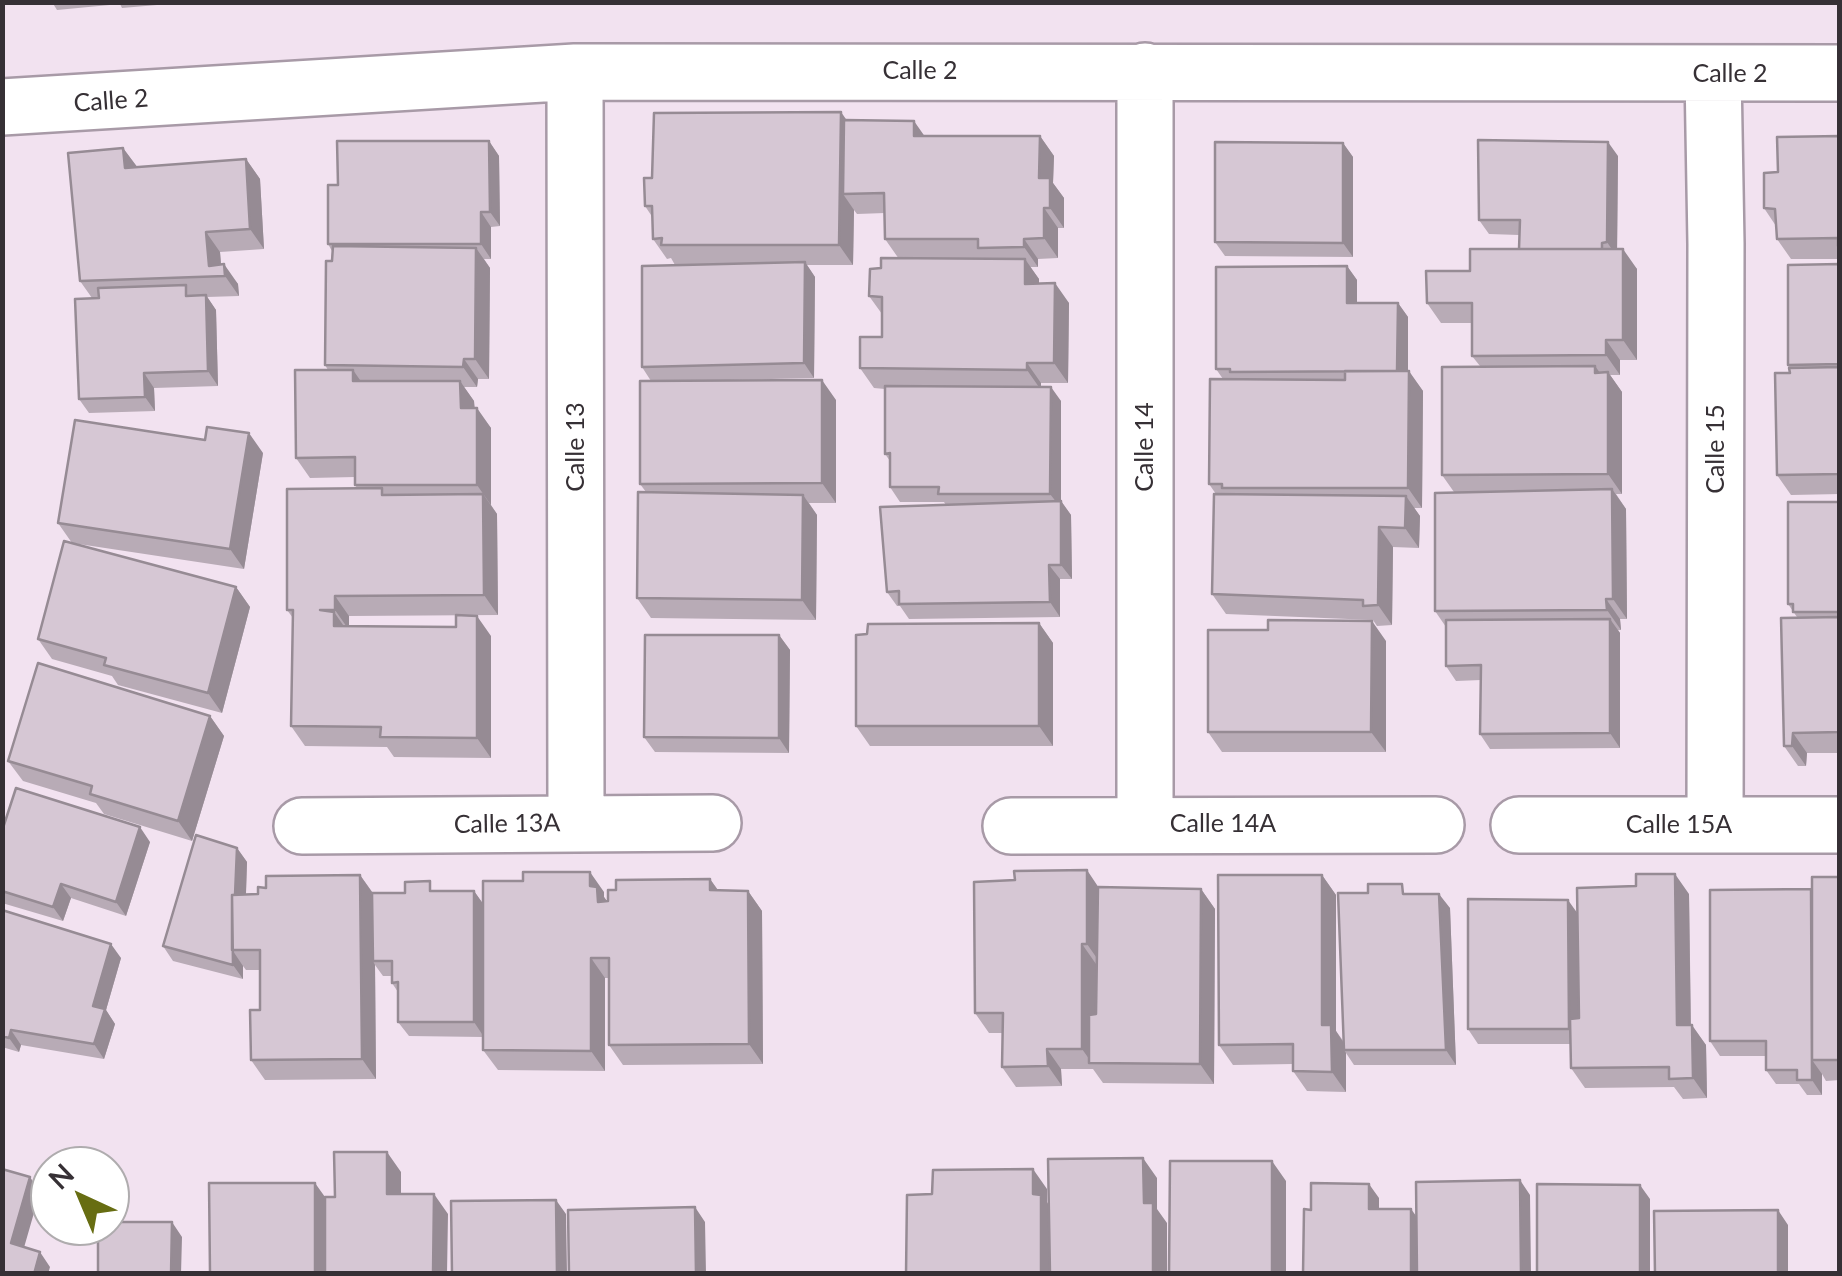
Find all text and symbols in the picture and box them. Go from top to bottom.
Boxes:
street label: Calle 2 [882,56,958,86]
street label: Calle 2 [1692,59,1768,89]
street label: Calle 2 [73,83,149,119]
street label: Calle 13 [561,402,591,492]
street label: Calle 14 [1130,402,1160,492]
street label: Calle 15 [1701,404,1731,494]
street label: Calle 13A [454,808,560,840]
street label: Calle 14A [1170,809,1276,839]
street label: Calle 15A [1626,810,1732,840]
north arrow [30,1146,130,1246]
text: N [41,1156,80,1196]

